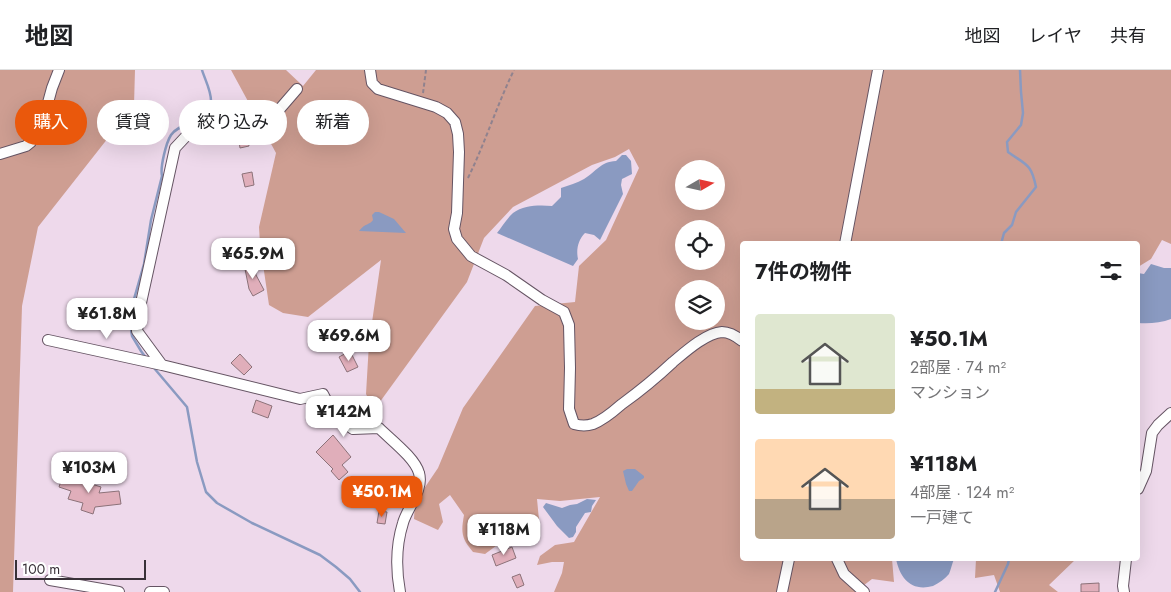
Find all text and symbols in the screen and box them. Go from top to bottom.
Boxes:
text: 地図 [25,18,73,53]
text: 地図 [965,23,1001,49]
text: レイヤ [1029,23,1082,49]
text: 共有 [1110,23,1146,49]
chip: 購入 [15,100,87,145]
chip: 賃貸 [97,100,169,145]
chip: 絞り込み [179,100,287,145]
chip: 新着 [297,100,369,145]
north arrow [675,160,725,210]
map controls [675,160,725,330]
button: locate [675,220,725,270]
pin: ¥65.9M [212,238,294,280]
text: ¥65.9M [222,242,284,265]
text: 7件の物件 [755,257,852,287]
icon: filters [1097,257,1125,285]
button: layers [675,280,725,330]
pin: ¥61.8M [66,298,148,340]
text: ¥61.8M [78,302,137,325]
pin: ¥69.6M [308,320,390,362]
text: ¥69.6M [318,324,380,347]
text: ¥50.1M [910,324,988,354]
icon: home [795,334,855,394]
text: 2部屋 · 74 m² [910,356,1006,379]
text: マンション [910,381,990,404]
pin: ¥142M [309,396,379,438]
text: ¥142M [317,400,371,423]
text: ¥118M [910,449,977,479]
pin: ¥103M [54,452,124,494]
text: ¥103M [62,456,116,479]
icon: home [795,459,855,519]
pin: ¥50.1M [341,476,423,518]
text: ¥50.1M [352,480,412,503]
text: 4部屋 · 124 m² [910,481,1014,504]
text: 一戸建て [910,506,974,529]
pin: ¥118M [469,514,539,556]
text: ¥118M [478,518,530,541]
scale bar [15,557,146,580]
text: 100 m [22,559,60,579]

